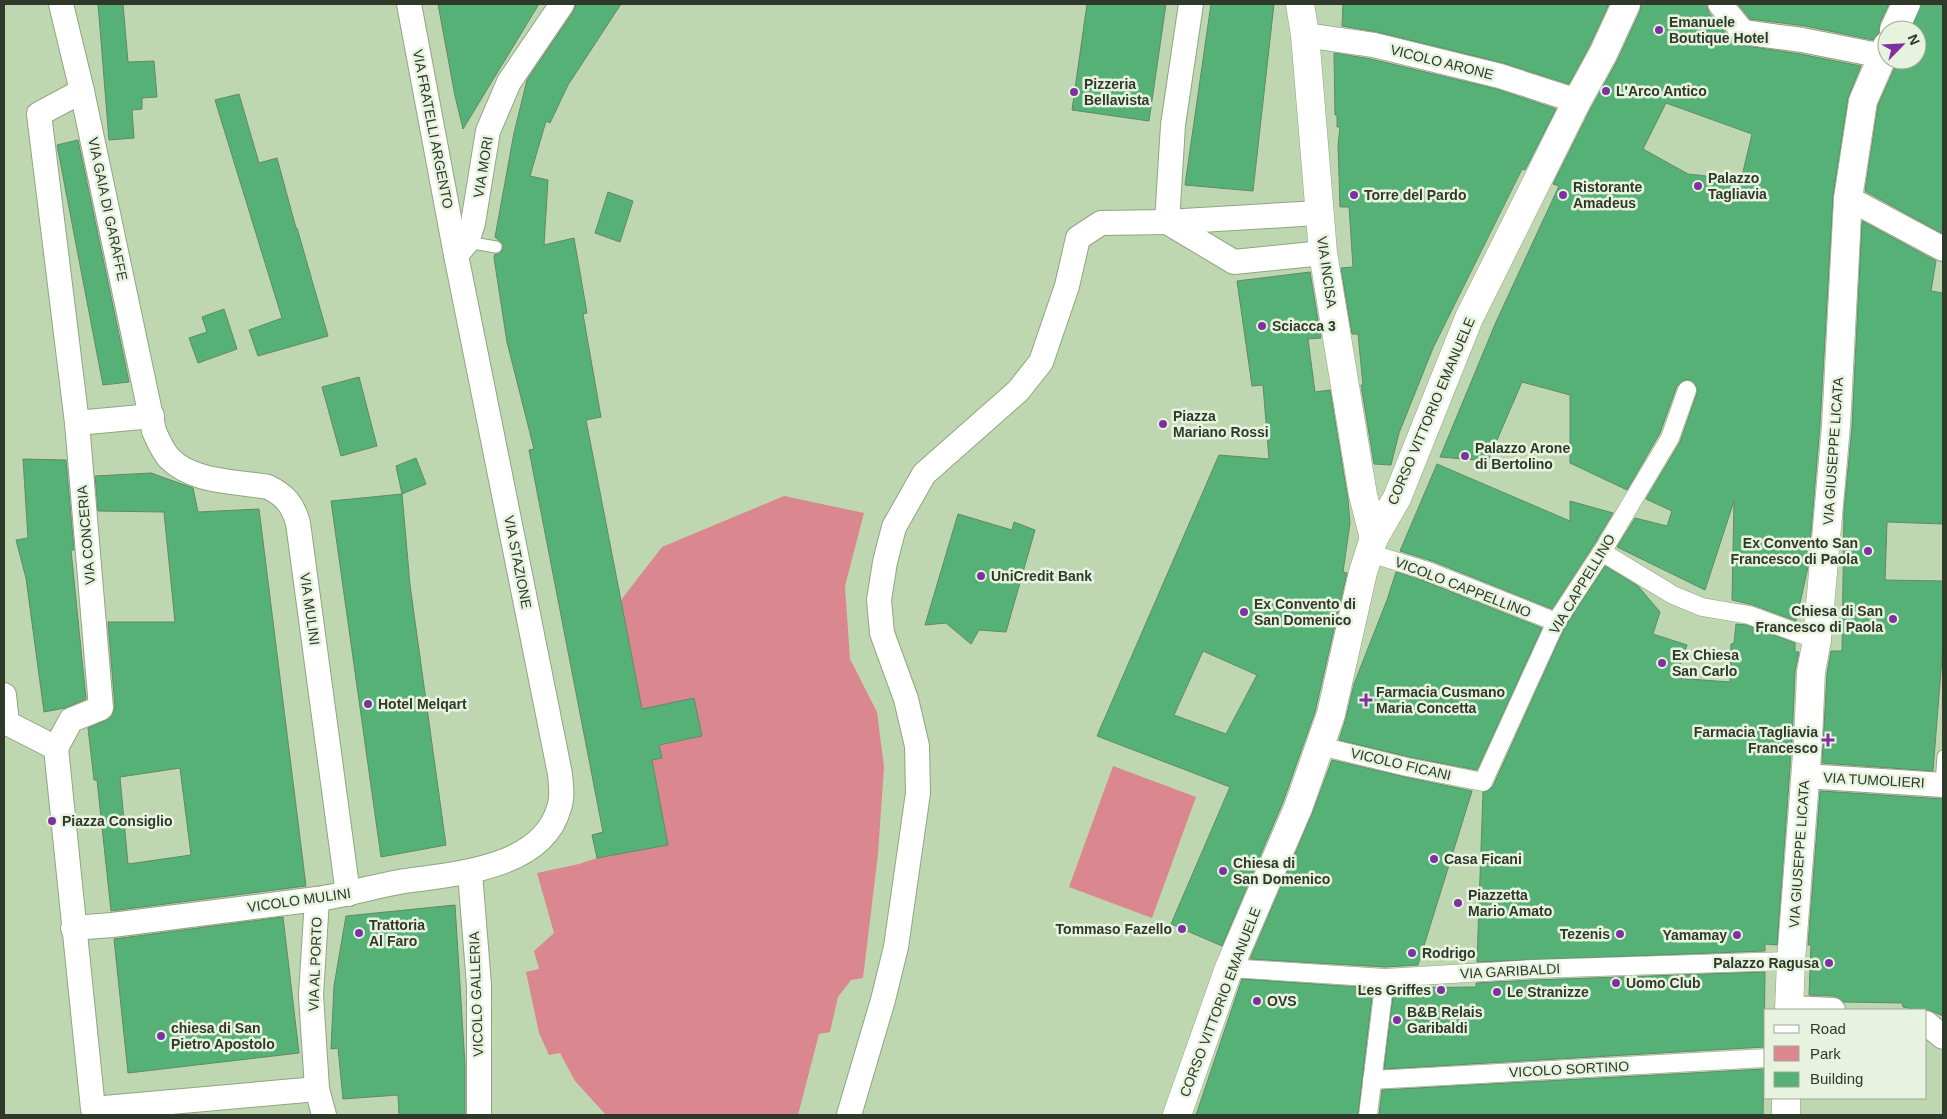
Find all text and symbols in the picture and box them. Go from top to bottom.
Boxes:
place label: Emanuele Boutique Hotel [1669,14,1769,46]
north arrow [1877,20,1927,70]
marker: Emanuele Boutique Hotel [1653,24,1665,36]
text: N [1905,32,1923,48]
street label: VICOLO ARONE [1389,41,1495,83]
street label: VIA FRATELLI ARGENTO [410,48,456,210]
place label: Pizzeria Bellavista [1084,76,1150,108]
place label: L'Arco Antico [1616,83,1707,99]
marker: L'Arco Antico [1600,85,1612,97]
marker: Pizzeria Bellavista [1068,86,1080,98]
street label: VIA MORI [470,135,496,199]
street label: VIA GAIA DI GARAFFE [85,136,131,282]
place label: Palazzo Tagliavia [1708,170,1767,202]
place label: Ristorante Amadeus [1573,179,1642,211]
marker: Palazzo Tagliavia [1692,180,1704,192]
place label: Torre del Pardo [1364,187,1466,203]
marker: Torre del Pardo [1348,189,1360,201]
marker: Ristorante Amadeus [1557,189,1569,201]
street label: VIA INCISA [1314,235,1340,310]
street label: CORSO VITTORIO EMANUELE [1384,315,1478,507]
place label: Sciacca 3 [1272,318,1336,334]
marker: Sciacca 3 [1256,320,1268,332]
street label: VIA GIUSEPPE LICATA [1820,376,1846,525]
place label: Piazza Mariano Rossi [1173,408,1269,440]
marker: Piazza Mariano Rossi [1157,418,1169,430]
place label: Palazzo Arone di Bertolino [1475,440,1570,472]
marker: Palazzo Arone di Bertolino [1459,450,1471,462]
street label: VIA CONCERIA [74,484,98,585]
street label: VIA STAZIONE [501,514,535,610]
street label: VIA CAPPELLINO [1546,531,1618,637]
place label: Ex Convento San Francesco di Paola [1730,535,1858,567]
marker: Ex Convento San Francesco di Paola [1862,545,1874,557]
street label: VICOLO CAPPELLINO [1393,554,1534,620]
place label: UniCredit Bank [991,568,1092,584]
marker: UniCredit Bank [975,570,987,582]
street label: VIA MULINI [297,572,323,646]
place label: Ex Convento di San Domenico [1254,596,1356,628]
place label: Chiesa di San Francesco di Paola [1755,603,1883,635]
marker: Ex Convento di San Domenico [1238,606,1250,618]
marker: Chiesa di San Francesco di Paola [1887,613,1899,625]
place label: Ex Chiesa San Carlo [1672,647,1739,679]
marker: Ex Chiesa San Carlo [1656,657,1668,669]
place label: Farmacia Cusmano Maria Concetta [1376,684,1505,716]
marker: Farmacia Cusmano Maria Concetta [1360,694,1372,706]
place label: Hotel Melqart [378,696,467,712]
marker: Hotel Melqart [362,698,374,710]
place label: Farmacia Tagliavia Francesco [1694,724,1818,756]
marker: Farmacia Tagliavia Francesco [1822,734,1834,746]
street label: VICOLO FICANI [1349,745,1453,783]
street label: VIA TUMOLIERI [1823,769,1925,791]
street label: VIA GIUSEPPE LICATA [1786,779,1812,928]
place label: Piazza Consiglio [62,813,172,829]
marker: Piazza Consiglio [46,815,58,827]
place label: Casa Ficani [1444,851,1522,867]
marker: Casa Ficani [1428,853,1440,865]
place label: Chiesa di San Domenico [1233,855,1330,887]
marker: Chiesa di San Domenico [1217,865,1229,877]
street label: VICOLO MULINI [246,885,352,915]
place label: Piazzetta Mario Amato [1468,887,1552,919]
marker: Piazzetta Mario Amato [1452,897,1464,909]
street label: CORSO VITTORIO EMANUELE [1176,905,1264,1099]
street label: VIA AL PORTO [305,916,325,1012]
place label: Trattoria Al Faro [369,917,425,949]
place label: Tommaso Fazello [1056,921,1172,937]
marker: Tommaso Fazello [1176,923,1188,935]
place label: Tezenis [1560,926,1610,942]
marker: Trattoria Al Faro [353,927,365,939]
place label: Yamamay [1662,927,1727,943]
marker: Tezenis [1614,928,1626,940]
marker: Yamamay [1731,929,1743,941]
street label: VICOLO GALLERIA [466,930,486,1057]
place label: Rodrigo [1422,945,1476,961]
marker: Rodrigo [1406,947,1418,959]
place label: Palazzo Ragusa [1713,955,1819,971]
marker: Palazzo Ragusa [1823,957,1835,969]
street label: VIA GARIBALDI [1459,960,1561,982]
place label: Uomo Club [1626,975,1701,991]
marker: Uomo Club [1610,977,1622,989]
place label: Les Griffes [1358,982,1431,998]
marker: Les Griffes [1435,984,1447,996]
place label: Le Stranizze [1507,984,1589,1000]
marker: Le Stranizze [1491,986,1503,998]
place label: OVS [1267,993,1297,1009]
marker: OVS [1251,995,1263,1007]
place label: B&B Relais Garibaldi [1407,1004,1483,1036]
legend [1764,1009,1927,1099]
marker: B&B Relais Garibaldi [1391,1014,1403,1026]
place label: chiesa di San Pietro Apostolo [171,1020,275,1052]
text: Road [1810,1020,1846,1037]
marker: chiesa di San Pietro Apostolo [155,1030,167,1042]
text: Park [1810,1045,1841,1062]
street label: VICOLO SORTINO [1508,1058,1630,1080]
text: Building [1810,1070,1863,1087]

